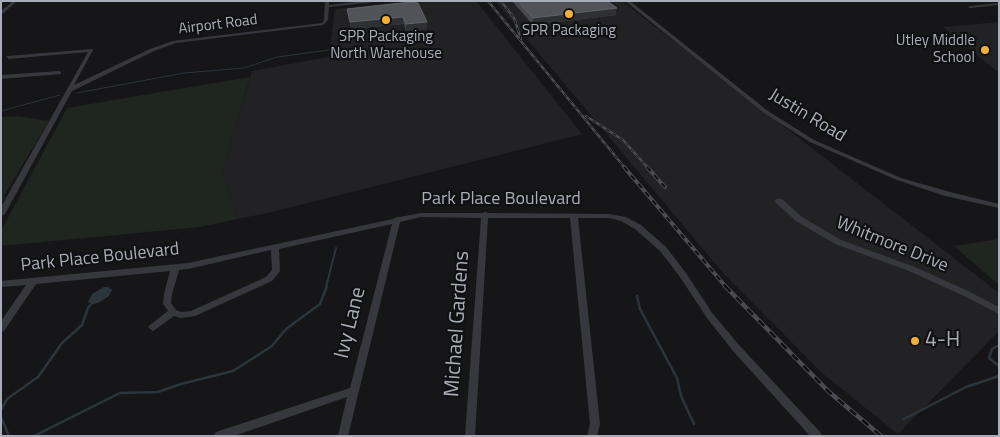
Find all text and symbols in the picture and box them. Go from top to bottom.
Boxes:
marker: SPR Packaging [563,8,575,20]
street label: Airport Road [177,11,259,39]
marker: SPR Packaging North Warehouse [380,14,392,26]
place label: SPR Packaging [522,22,616,40]
place label: SPR Packaging North Warehouse [330,28,442,63]
place label: Utley Middle School [896,32,975,67]
marker: Utley Middle School [979,44,991,56]
street label: Justin Road [765,85,849,147]
street label: Park Place Boulevard [421,189,581,211]
street label: Whitmore Drive [833,213,951,277]
street label: Park Place Boulevard [20,239,180,277]
street label: Michael Gardens [440,250,476,398]
street label: Ivy Lane [330,285,372,361]
place label: 4-H [925,328,960,354]
marker: 4-H [909,335,921,347]

